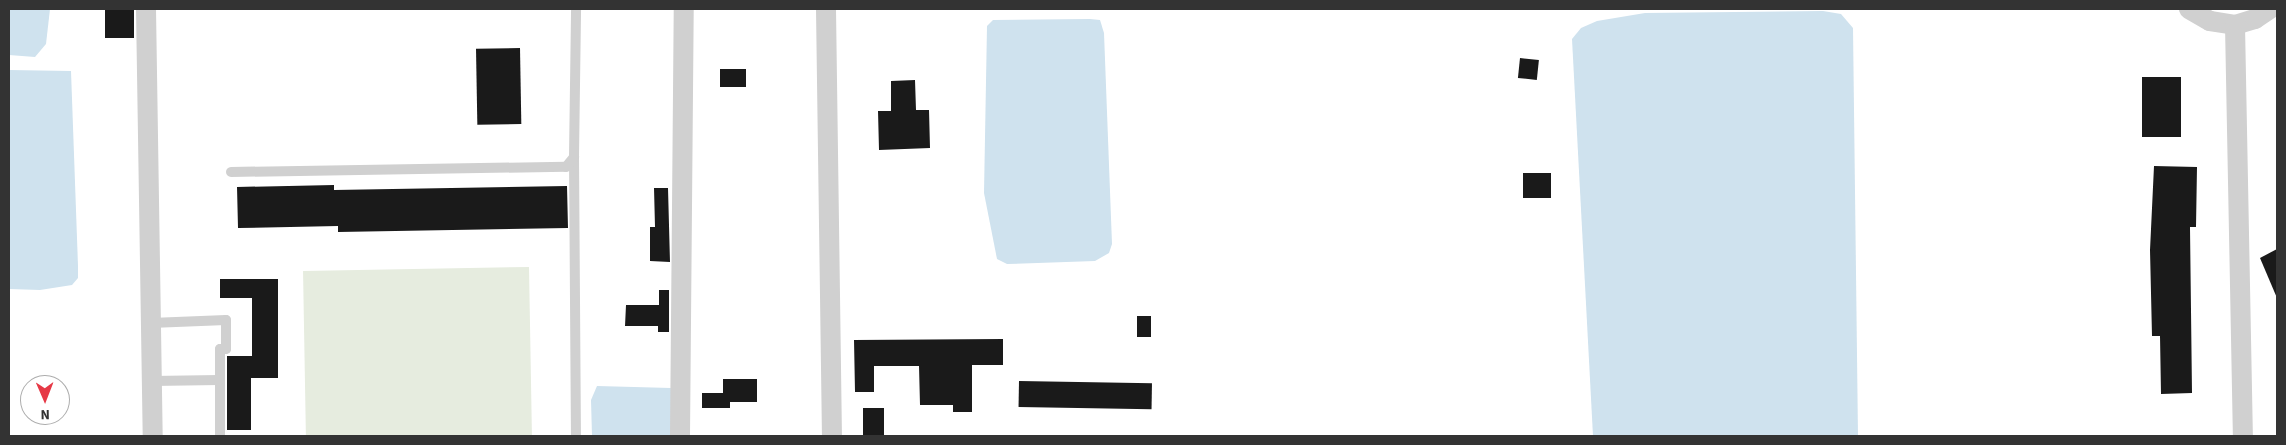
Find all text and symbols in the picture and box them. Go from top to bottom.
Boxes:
north arrow [20,375,70,425]
text: N [40,404,50,424]

